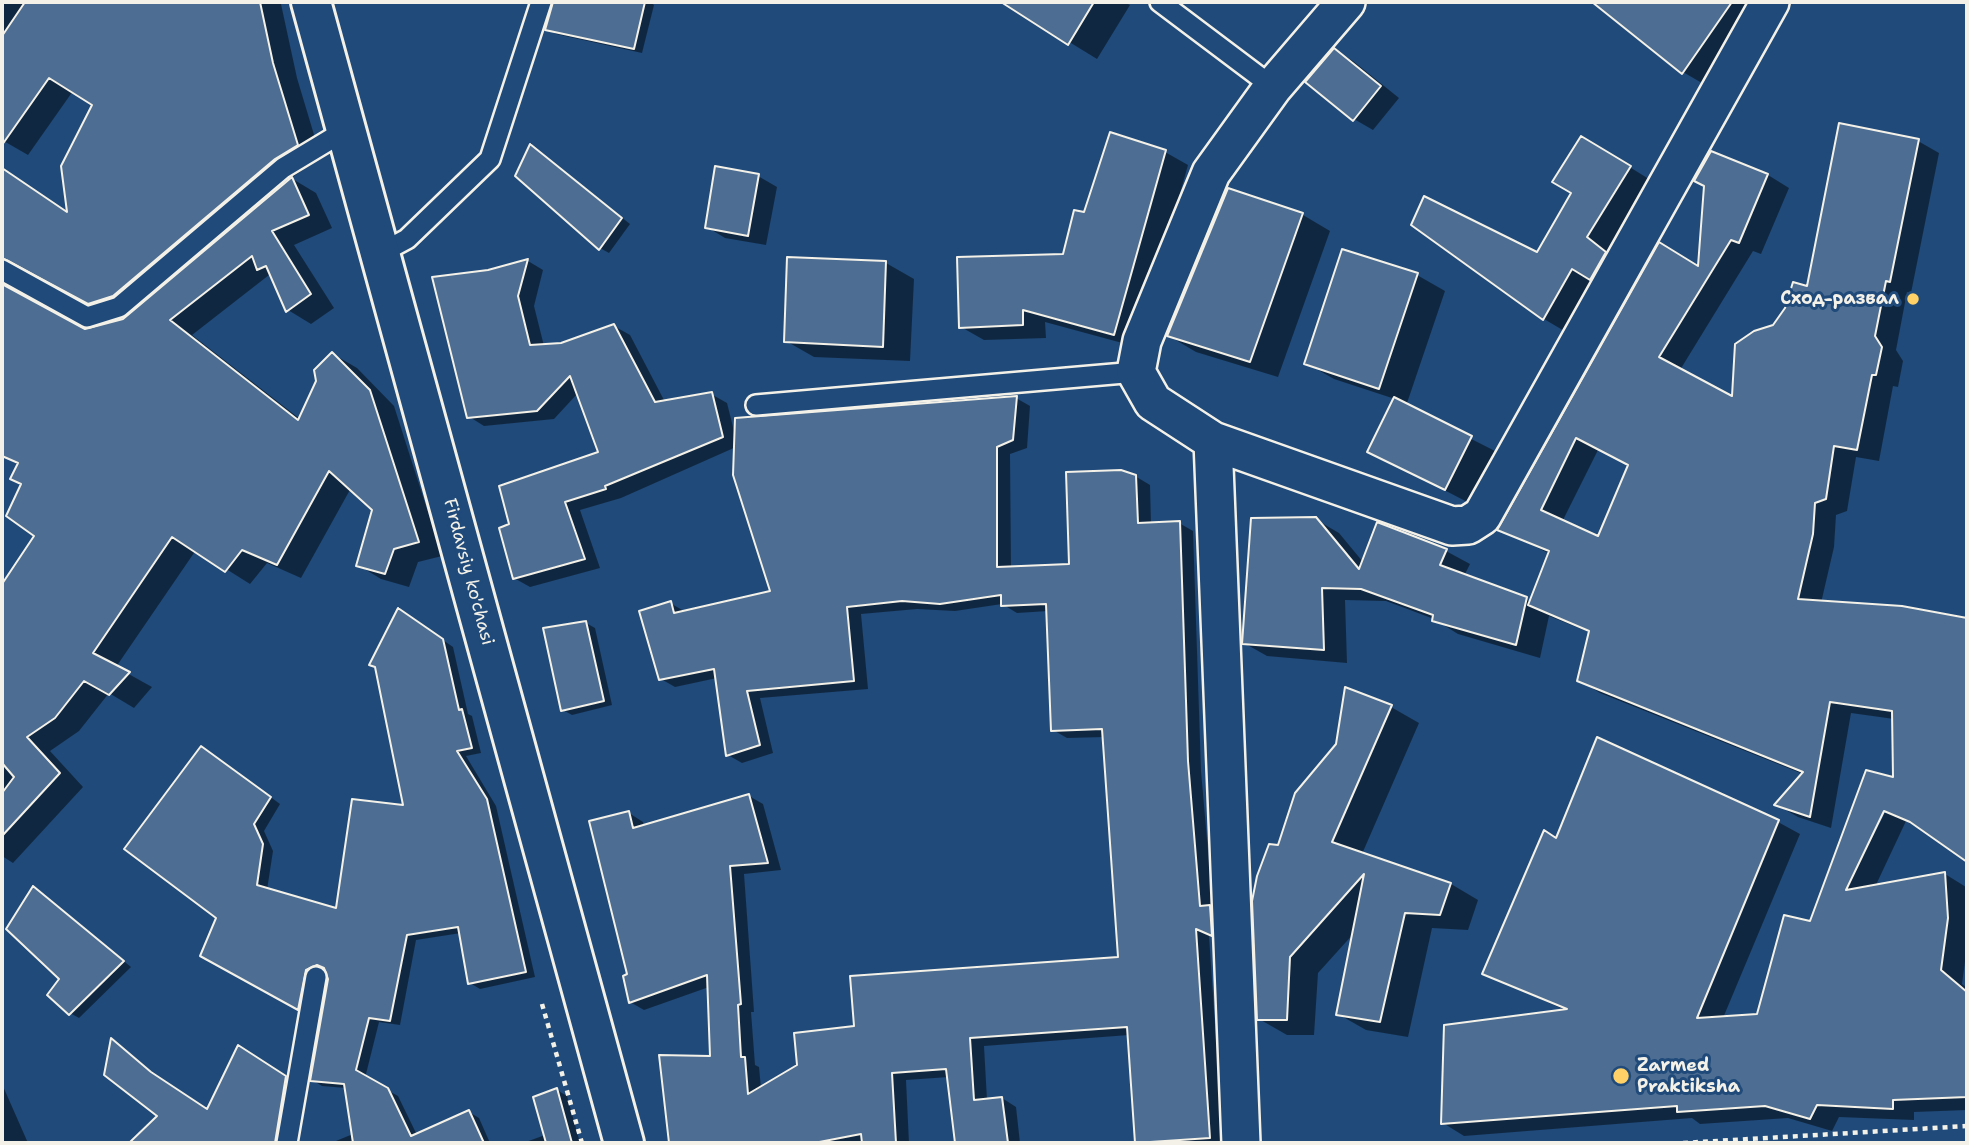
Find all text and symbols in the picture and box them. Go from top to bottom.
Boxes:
place label: Сход-развал [1780,288,1899,310]
marker: Сход-развал [1905,291,1921,307]
street label: Firdavsiy ko'chasi [438,496,498,648]
place label: Zarmed Praktiksha [1637,1055,1740,1098]
marker: Zarmed Praktiksha [1611,1066,1631,1086]

